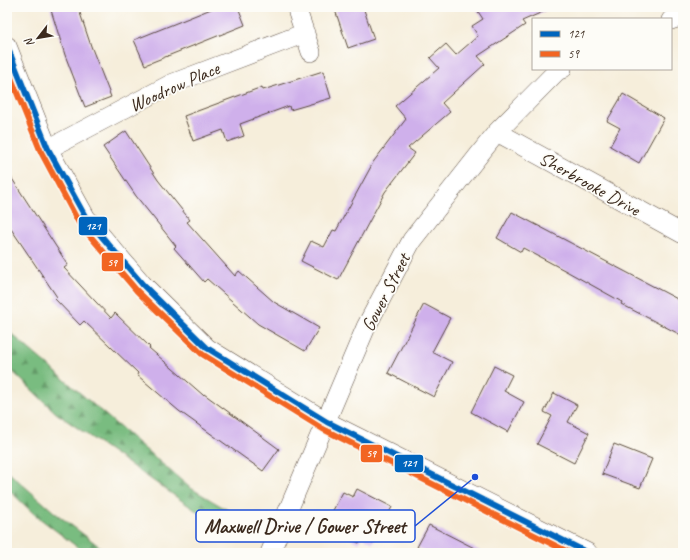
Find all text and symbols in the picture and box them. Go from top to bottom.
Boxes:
north arrow [18,18,58,58]
legend [532,18,672,70]
text: 121 [568,26,585,42]
text: N [21,35,37,50]
text: 59 [568,46,580,62]
street label: Woodrow Place [126,56,225,117]
street label: Sherbrooke Drive [535,146,646,222]
line badge: 121 [78,216,108,236]
text: 121 [86,219,101,233]
street label: Gower Street [356,248,416,335]
line badge: 59 [101,252,124,272]
text: 59 [107,255,118,269]
line badge: 59 [360,444,383,463]
text: 59 [366,446,377,460]
line badge: 121 [394,454,424,473]
text: 121 [402,456,417,470]
callout: Maxwell Drive / Gower Street [196,510,415,542]
text: Maxwell Drive / Gower Street [204,514,408,539]

